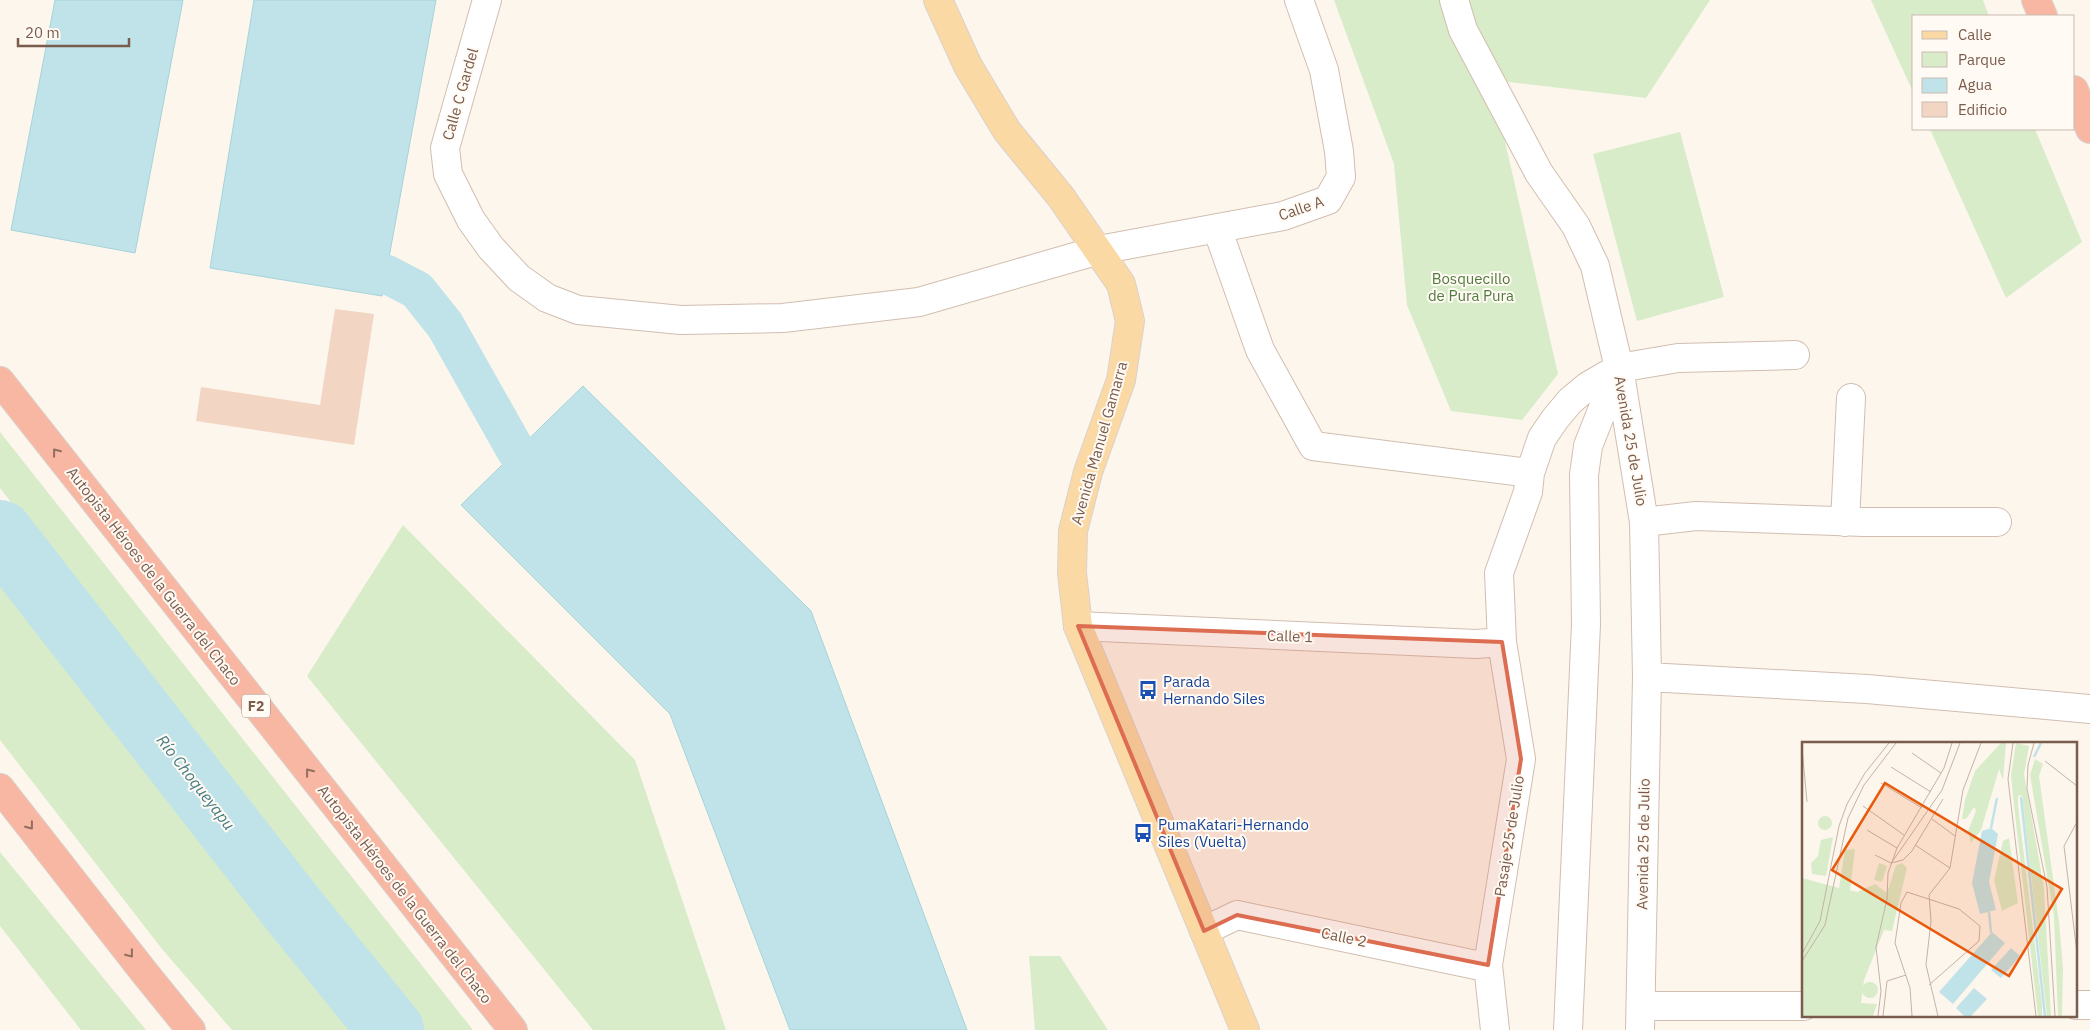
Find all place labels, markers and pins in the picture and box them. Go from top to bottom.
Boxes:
place label: Parada Hernando Siles [1163,672,1265,708]
bus stop icon: Parada Hernando Siles [1137,679,1159,701]
place label: PumaKatari-Hernando Siles (Vuelta) [1158,815,1309,851]
bus stop icon: PumaKatari-Hernando Siles (Vuelta) [1132,822,1154,844]

